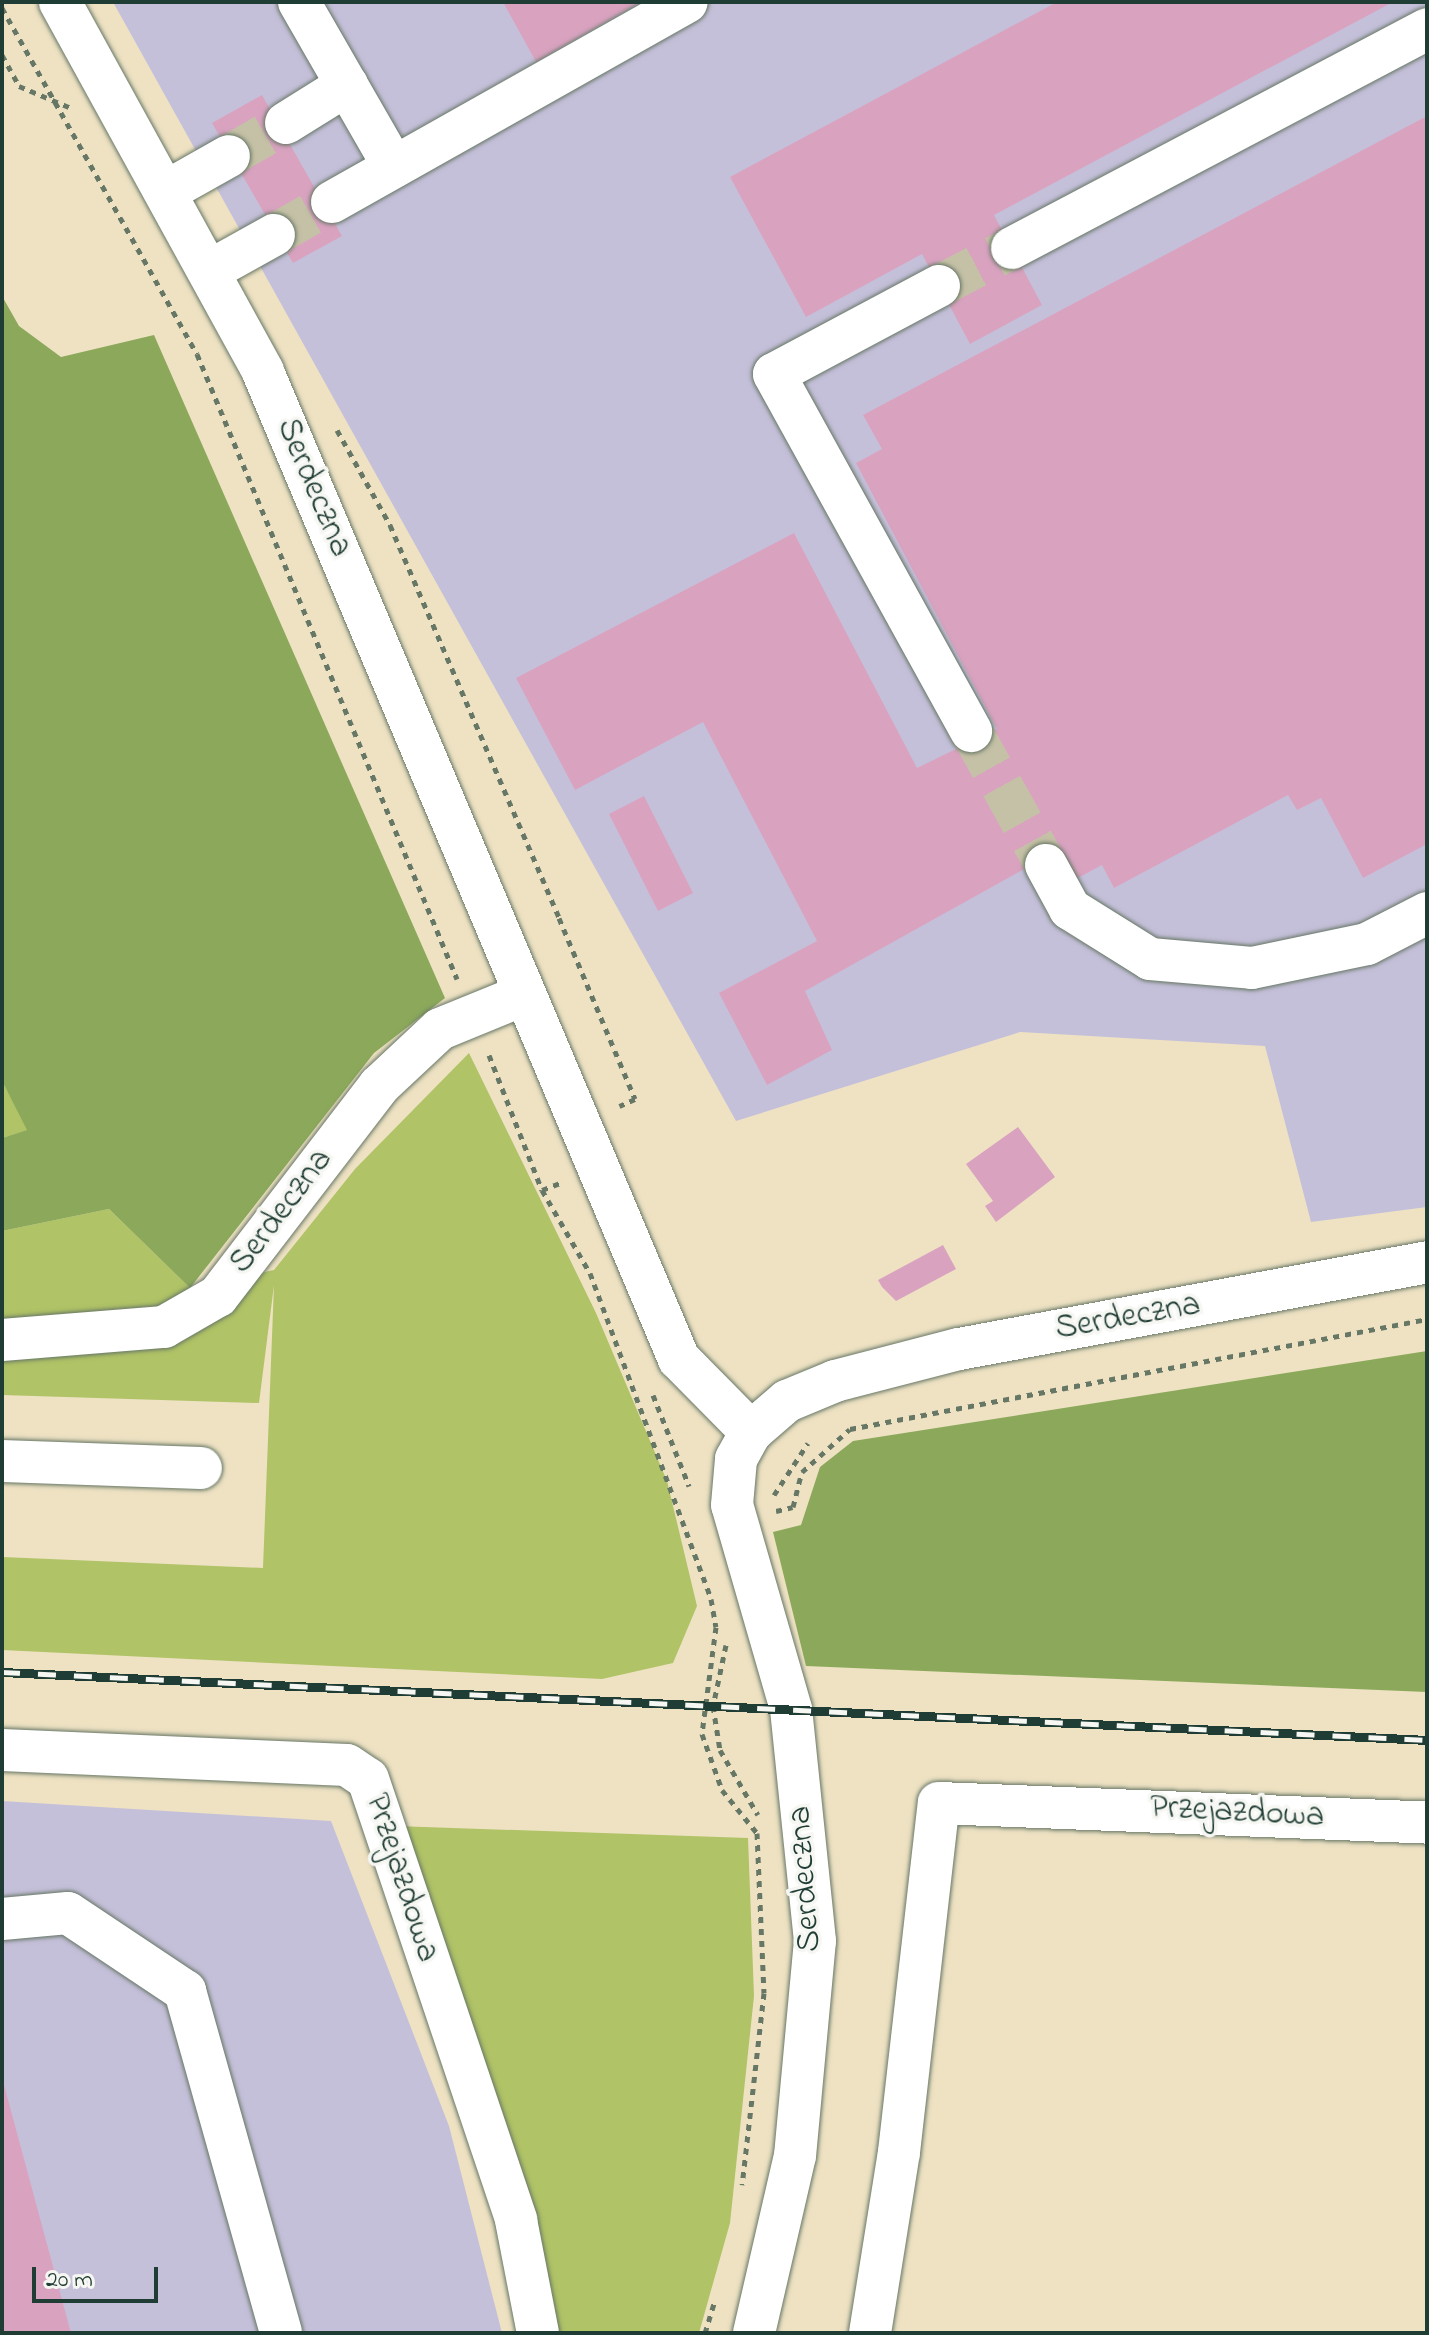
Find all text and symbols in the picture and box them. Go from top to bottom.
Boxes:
street label: Serdeczna [266,413,360,563]
street label: Serdeczna [222,1141,342,1283]
street label: Serdeczna [1052,1285,1204,1351]
street label: Przejazdowa [1149,1788,1325,1838]
street label: Przejazdowa [355,1789,447,1967]
street label: Serdeczna [781,1805,831,1953]
scale bar [36,2251,162,2301]
text: 20 m [46,2263,93,2298]

